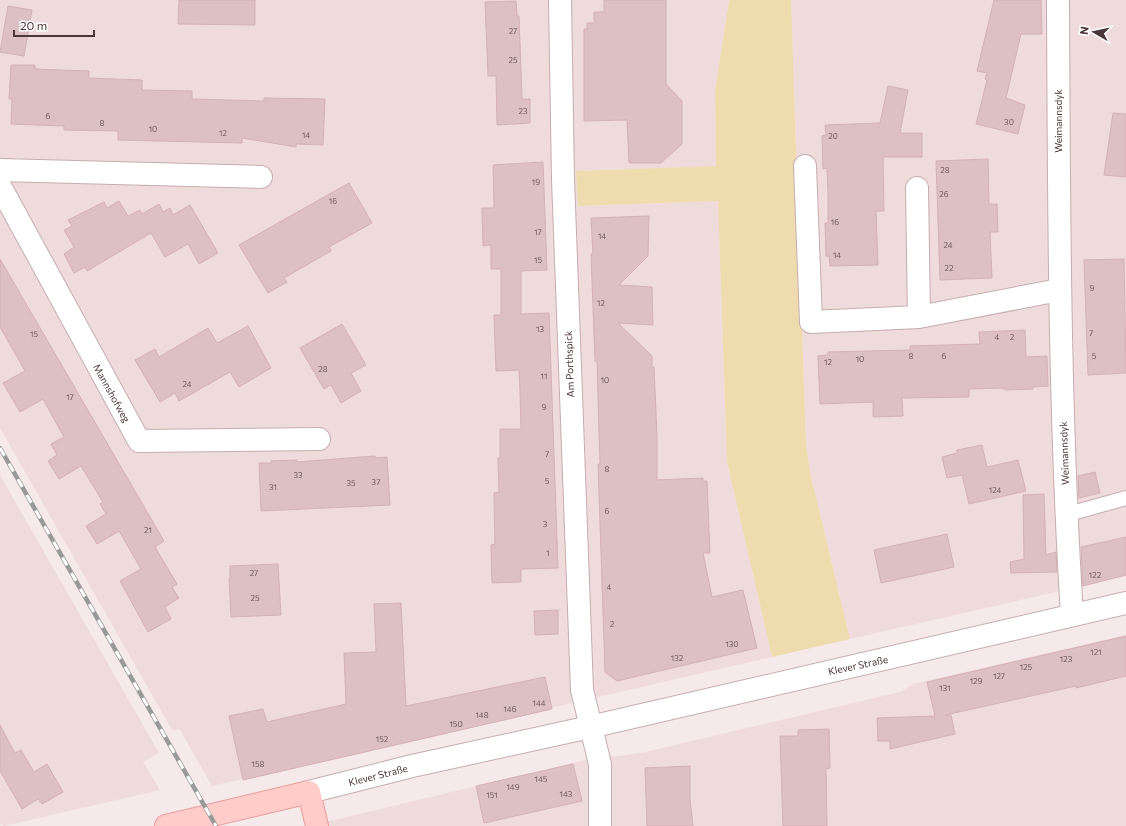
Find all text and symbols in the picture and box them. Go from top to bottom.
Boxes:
scale bar [14,12,94,38]
north arrow [1074,12,1114,52]
text: 20 m [20,18,47,32]
text: N [1077,25,1091,35]
house number: 27 [509,26,517,36]
house number: 25 [508,55,518,65]
street label: Weimannsdyk [1052,89,1064,153]
house number: 23 [519,106,528,116]
house number: 6 [46,111,51,121]
house number: 30 [1004,117,1014,127]
house number: 8 [100,118,105,128]
house number: 10 [149,124,157,134]
house number: 12 [219,128,227,138]
house number: 14 [302,130,310,140]
house number: 20 [828,131,838,141]
house number: 28 [940,165,950,175]
house number: 19 [532,177,540,187]
house number: 26 [939,189,949,199]
house number: 16 [329,196,337,206]
house number: 16 [831,217,839,227]
house number: 17 [534,227,542,237]
house number: 14 [598,231,606,241]
house number: 24 [943,240,953,250]
house number: 14 [833,250,841,260]
house number: 15 [534,255,542,265]
house number: 22 [945,263,954,273]
house number: 9 [1090,283,1095,293]
house number: 12 [597,298,605,308]
house number: 13 [536,324,544,334]
house number: 7 [1089,328,1093,338]
house number: 15 [30,329,38,339]
street label: Am Porthspick [562,330,576,398]
house number: 4 [995,332,1000,342]
house number: 2 [1010,332,1015,342]
house number: 8 [909,351,914,361]
house number: 6 [942,351,947,361]
house number: 5 [1092,351,1097,361]
house number: 10 [856,354,864,364]
house number: 12 [824,357,832,367]
street label: Mannshofweg [91,362,133,425]
house number: 28 [318,364,328,374]
house number: 11 [541,371,547,381]
house number: 10 [601,375,609,385]
house number: 24 [182,379,192,389]
house number: 17 [66,392,74,402]
house number: 9 [542,402,547,412]
street label: Weimannsdyk [1057,420,1071,485]
house number: 7 [545,449,549,459]
house number: 8 [605,464,610,474]
house number: 33 [293,470,303,480]
house number: 5 [545,476,550,486]
house number: 37 [372,477,380,487]
house number: 35 [346,478,356,488]
house number: 31 [269,482,277,492]
house number: 124 [989,485,1001,495]
house number: 6 [605,506,610,516]
house number: 3 [543,519,548,529]
house number: 21 [144,525,152,535]
house number: 1 [546,548,550,558]
house number: 27 [250,568,258,578]
house number: 122 [1089,570,1102,580]
house number: 4 [607,582,612,592]
house number: 25 [250,593,260,603]
house number: 2 [610,619,615,629]
house number: 130 [725,639,739,649]
house number: 121 [1090,647,1102,657]
house number: 132 [671,653,684,663]
street label: Klever Straße [827,653,889,677]
house number: 123 [1060,654,1073,664]
house number: 125 [1020,662,1033,672]
house number: 127 [993,671,1005,681]
house number: 129 [970,676,982,686]
house number: 131 [939,683,951,693]
house number: 144 [532,698,546,708]
house number: 146 [503,704,517,714]
house number: 148 [475,710,489,720]
house number: 150 [449,719,463,729]
house number: 152 [376,734,389,744]
house number: 158 [252,759,265,769]
street label: Klever Straße [347,762,409,788]
house number: 145 [535,774,548,784]
house number: 149 [506,782,520,792]
house number: 143 [560,789,573,799]
house number: 151 [486,790,498,800]

